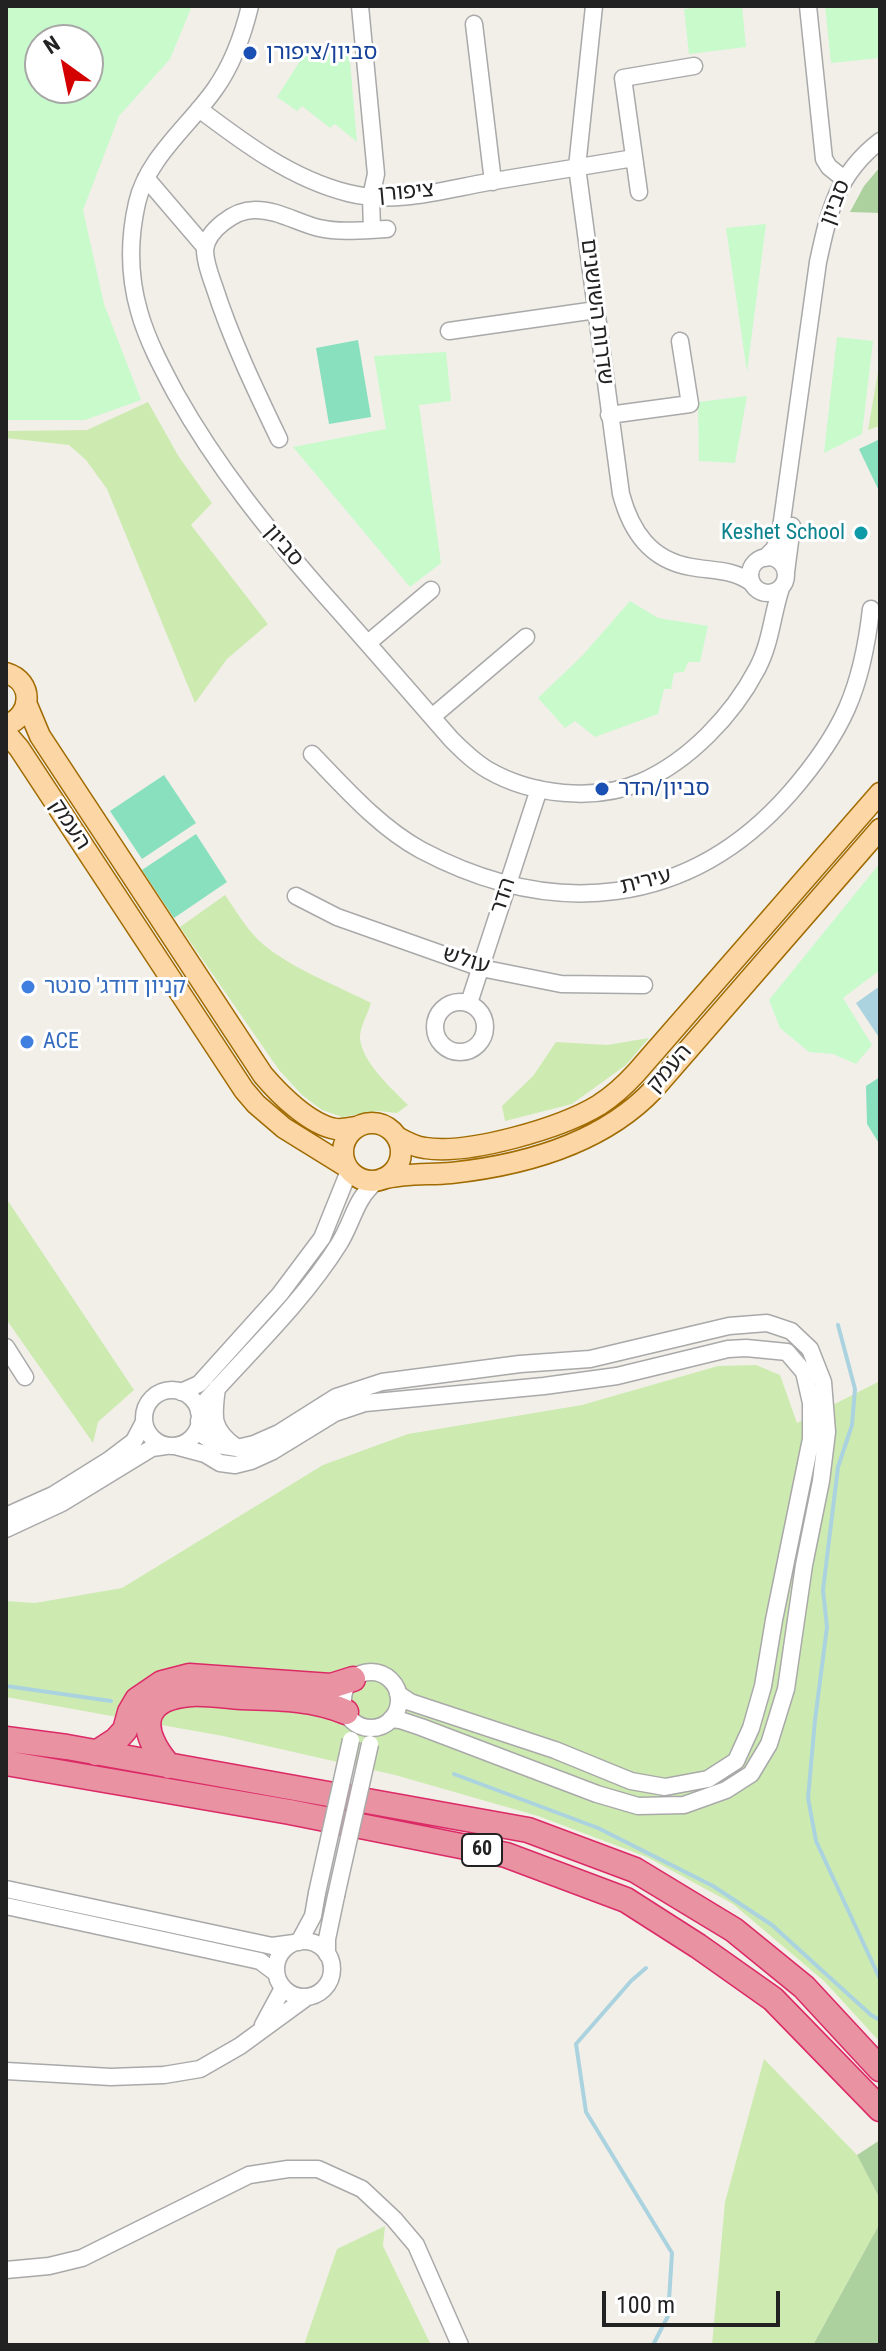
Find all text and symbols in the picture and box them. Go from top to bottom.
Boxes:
north arrow [24,24,104,104]
text: N [39,31,64,59]
place label: סביון/ציפורן [266,40,377,66]
marker: סביון/ציפורן [241,44,259,62]
street label: סביון [815,176,857,230]
street label: ציפורן [377,177,435,209]
street label: שדרות השושנים [574,237,618,387]
street label: סביון [258,520,308,572]
place label: Keshet School [721,520,845,546]
marker: Keshet School [852,524,870,542]
place label: סביון/הדר [618,776,710,802]
marker: סביון/הדר [593,780,611,798]
street label: העמק [43,795,95,855]
street label: עירית [618,863,674,901]
street label: הדר [486,875,522,917]
street label: עולש [439,941,493,981]
place label: קניון דודג' סנטר [44,974,186,1000]
marker: קניון דודג' סנטר [19,978,37,996]
place label: ACE [43,1029,79,1055]
marker: ACE [18,1033,36,1051]
street label: העמק [642,1040,698,1098]
road number: 60 [462,1834,502,1866]
scale bar [606,2275,784,2325]
text: 100 m [616,2291,675,2319]

